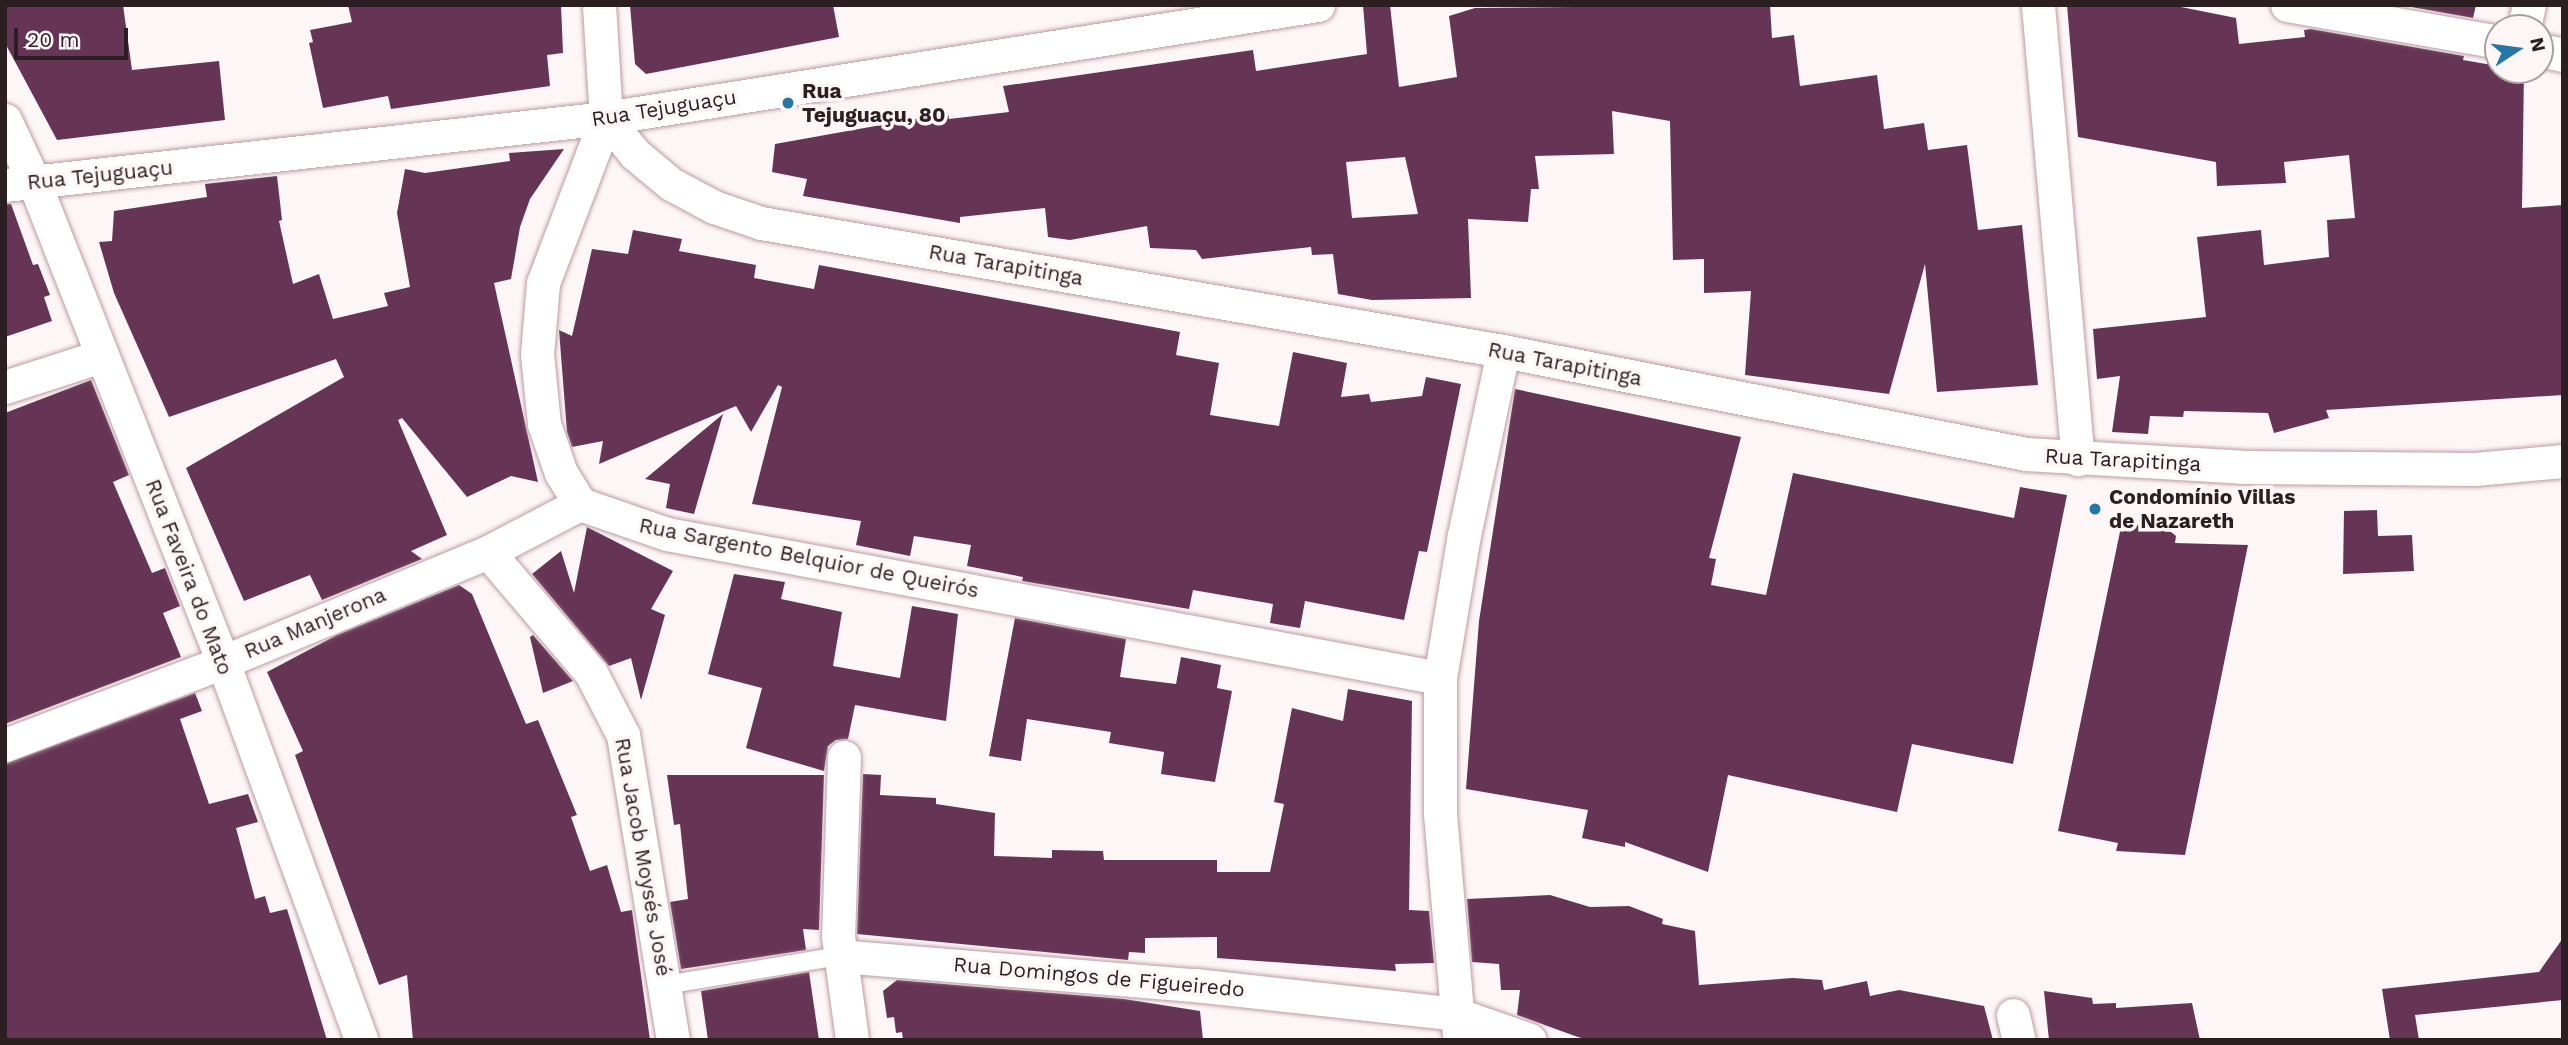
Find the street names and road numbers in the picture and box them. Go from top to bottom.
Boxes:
street label: Rua Tejuguaçu [589,84,739,132]
street label: Rua Tejuguaçu [25,155,175,195]
street label: Rua Tarapitinga [926,239,1086,291]
street label: Rua Tarapitinga [1485,337,1645,391]
street label: Rua Tarapitinga [2044,443,2202,477]
street label: Rua Faveira do Mato [140,475,238,679]
street label: Rua Sargento Belquior de Queirós [636,513,982,603]
street label: Rua Manjerona [240,582,390,664]
street label: Rua Jacob Moysés José [609,735,677,979]
street label: Rua Domingos de Figueiredo [952,952,1246,1002]

